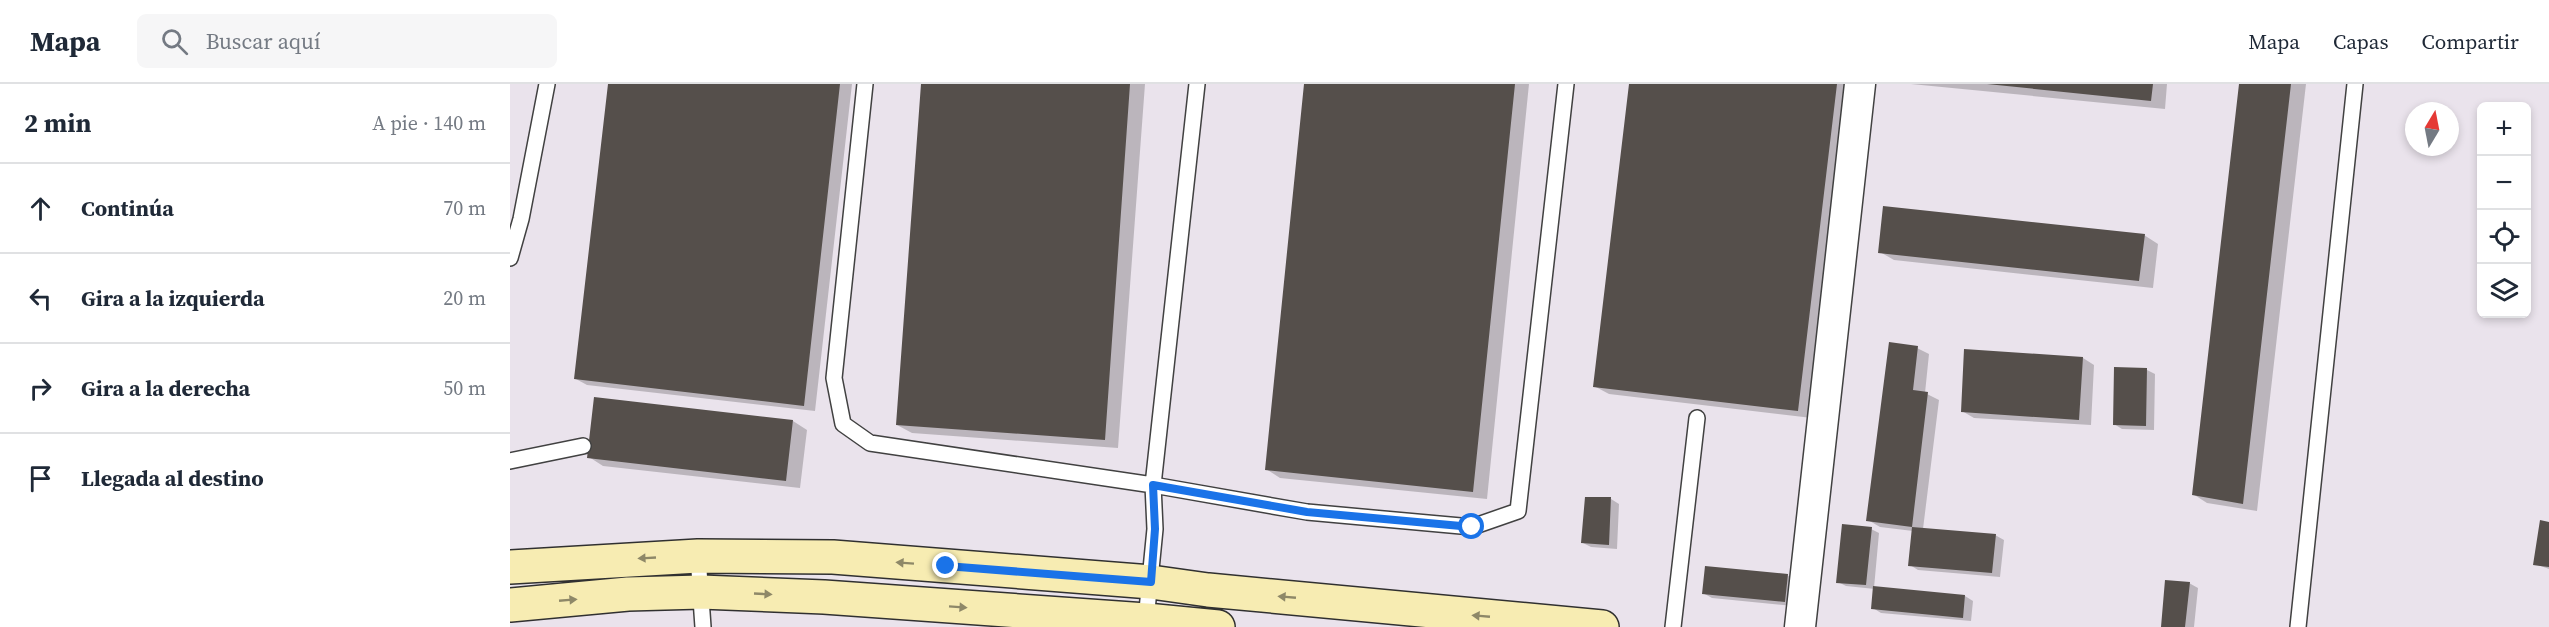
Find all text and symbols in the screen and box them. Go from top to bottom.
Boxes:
search box [137,14,557,68]
text: Mapa [30,22,101,60]
icon: search [158,25,191,58]
text: Buscar aquí [206,26,321,56]
text: Mapa [2248,27,2300,56]
text: Capas [2333,27,2389,56]
text: Compartir [2422,27,2519,56]
north arrow [2405,102,2459,156]
map controls [2477,102,2531,318]
button: + [2477,102,2531,156]
text: 2 min [24,105,91,141]
text: A pie · 140 m [372,109,486,137]
button: − [2477,156,2531,210]
icon: ahead [24,192,57,225]
text: Continúa [81,193,174,223]
text: 70 m [443,194,486,222]
button: locate [2477,210,2531,264]
button: layers [2477,264,2531,318]
icon: left [24,282,57,315]
text: Gira a la izquierda [81,283,265,313]
text: 20 m [443,284,486,312]
icon: right [24,372,57,405]
text: Gira a la derecha [81,373,250,403]
text: 50 m [443,374,486,402]
icon: arrive [24,462,57,495]
text: Llegada al destino [81,463,264,493]
route start [1458,513,1484,539]
route end [932,552,958,578]
one-way arrow [637,553,656,562]
one-way arrow [895,558,914,567]
one-way arrow [753,590,772,599]
one-way arrow [1277,592,1296,602]
one-way arrow [559,595,578,604]
one-way arrow [948,602,967,611]
one-way arrow [1472,611,1491,621]

